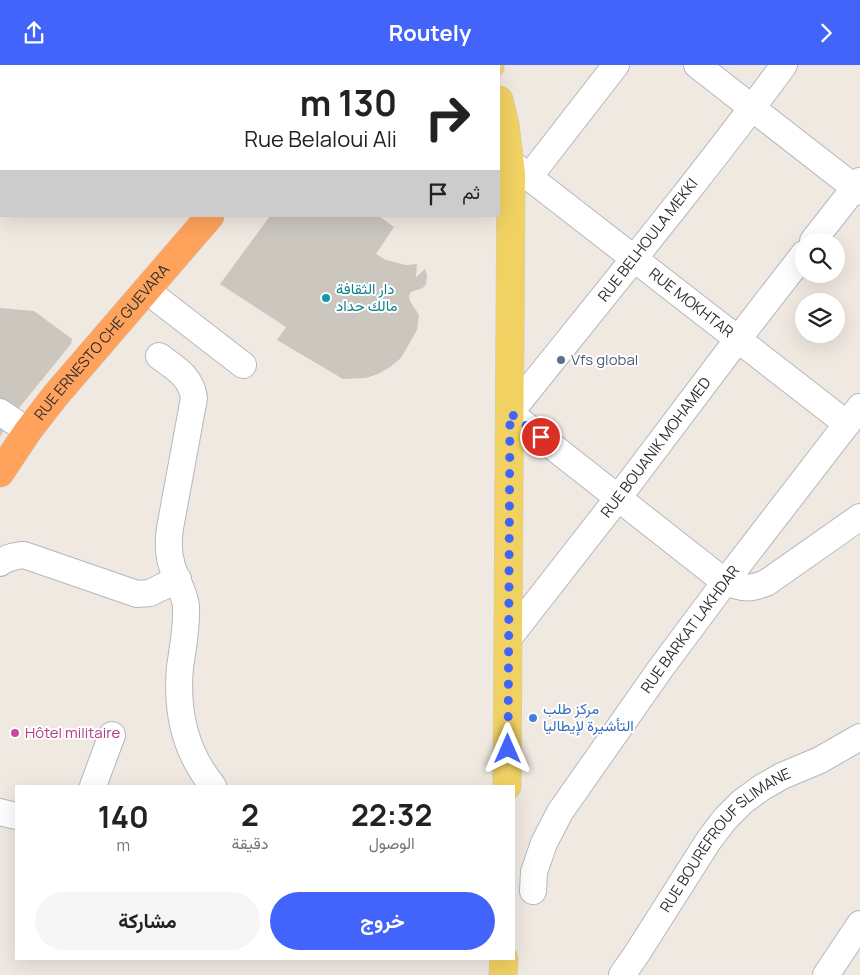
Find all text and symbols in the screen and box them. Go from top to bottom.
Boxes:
text: Routely [389,18,471,48]
icon: share [20,19,48,47]
icon: forward [812,19,840,47]
text: 130 m [300,79,397,127]
icon: right [415,85,480,150]
text: Rue Belaloui Ali [244,124,397,154]
street label: RUE BELHOULA MEKKI [593,174,702,306]
text: ثم [462,179,480,205]
icon: arrive [424,180,452,208]
map controls [795,233,845,343]
button: search [795,233,845,283]
street label: RUE ERNESTO CHE GUEVARA [29,259,174,424]
street label: RUE MOKHTAR [645,263,738,342]
place label: دار الثقافة مالك حداد [336,278,398,316]
marker: دار الثقافة مالك حداد [320,292,332,304]
button: layers [795,293,845,343]
place label: Vfs global [571,349,638,370]
marker: Vfs global [555,354,567,366]
street label: RUE BOUANIK MOHAMED [596,373,716,522]
pin [520,416,562,458]
icon: arrive [527,423,555,451]
street label: RUE BARKAT LAKHDAR [636,561,744,697]
place label: مركز طلب التأشيرة لإيطاليا [543,698,634,736]
marker: مركز طلب التأشيرة لإيطاليا [527,712,539,724]
place label: Hôtel militaire [25,722,120,743]
position arrow [481,722,533,774]
marker: Hôtel militaire [9,727,21,739]
street label: RUE BOUREFROUF SLIMANE [655,763,794,916]
text: 2 [241,794,259,835]
text: 22:32 [351,794,432,835]
text: 140 [98,796,149,837]
text: دقيقة [231,832,268,854]
text: الوصول [369,832,415,854]
text: m [116,834,130,856]
button: مشاركة [35,892,260,950]
button: خروج [270,892,495,950]

